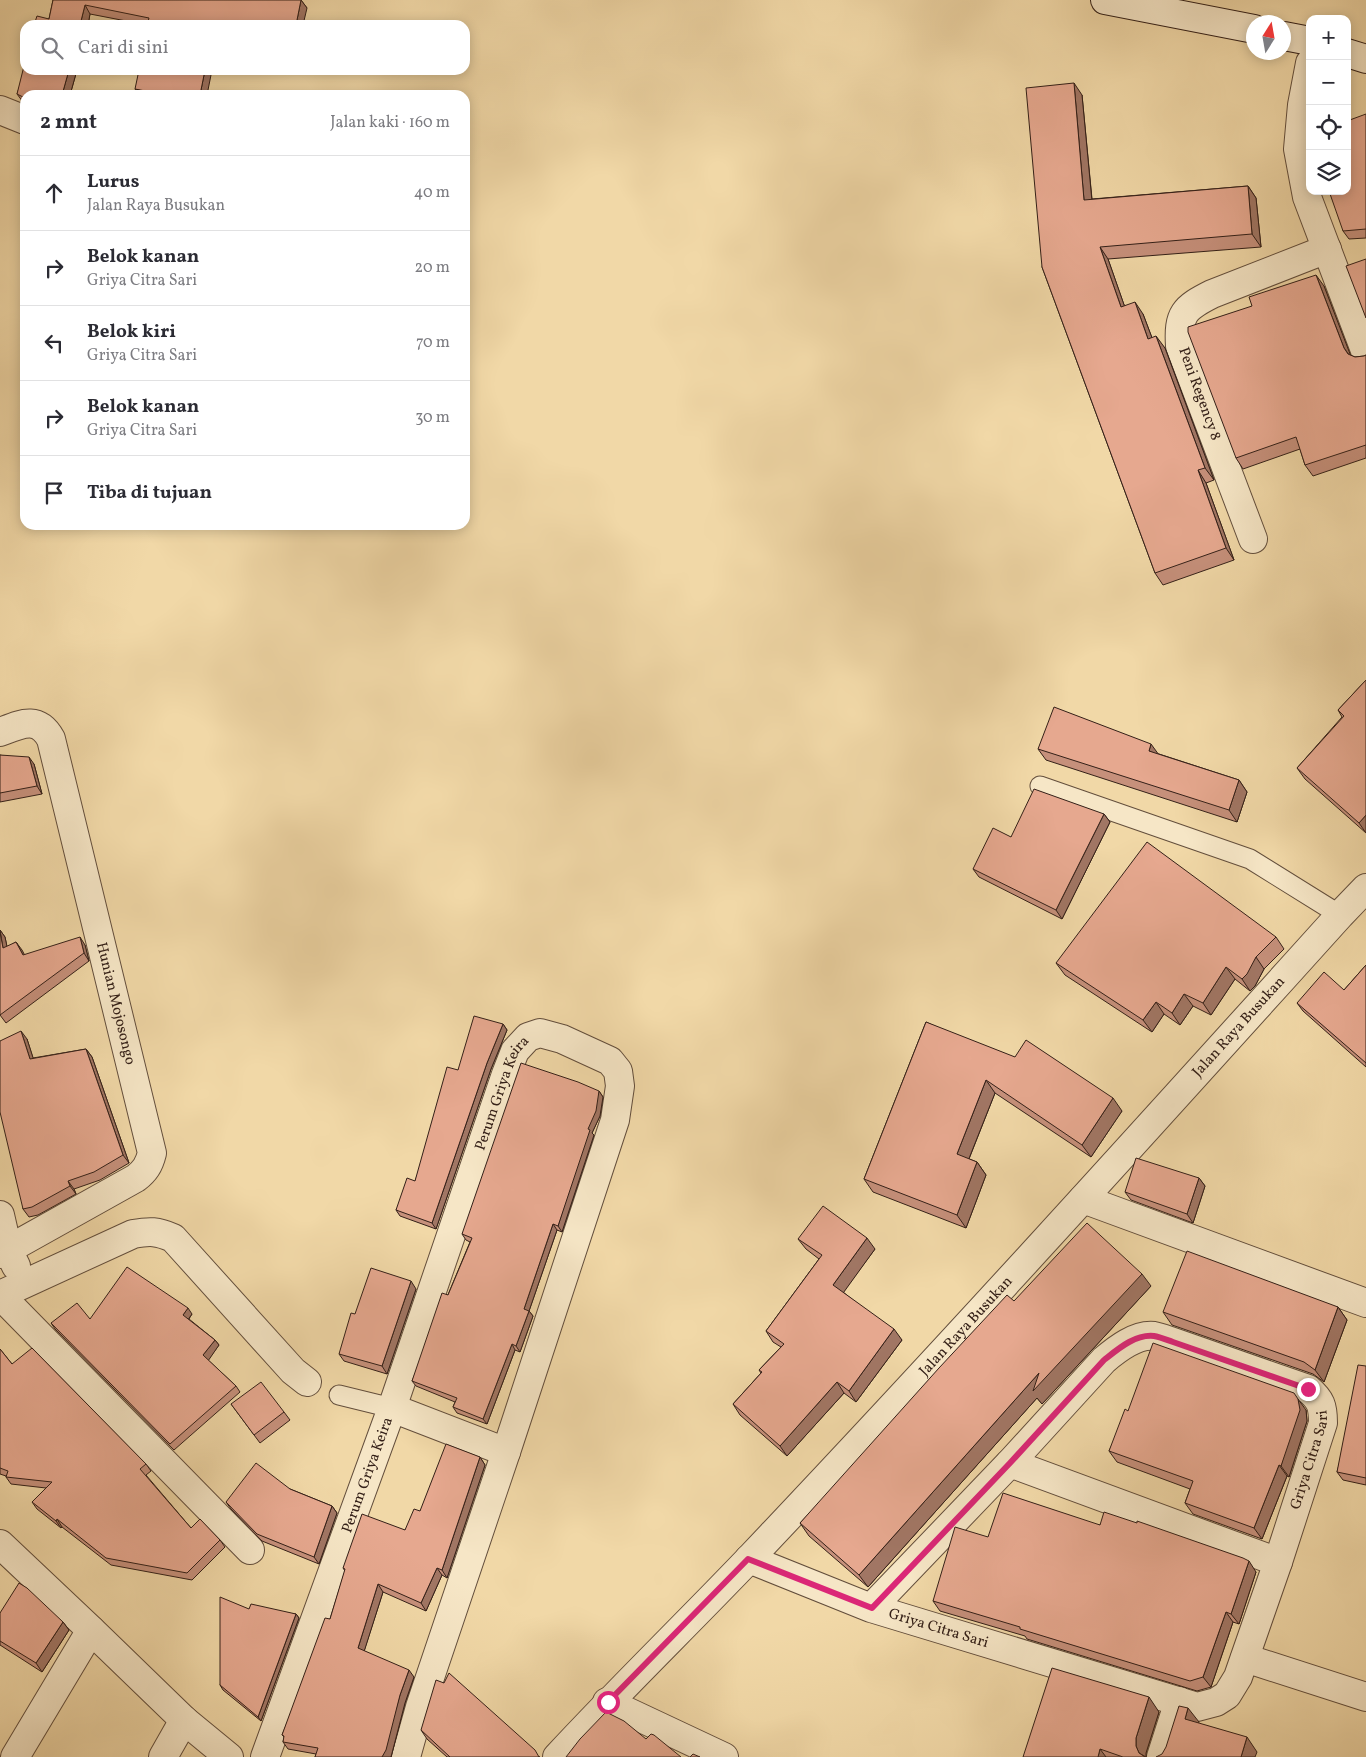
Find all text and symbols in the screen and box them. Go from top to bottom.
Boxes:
north arrow [1246,15,1291,60]
map controls [1306,15,1351,195]
button: + [1306,15,1351,60]
search box [20,20,470,75]
icon: search [38,34,66,62]
text: Cari di sini [78,35,169,61]
button: − [1306,60,1351,105]
button: locate [1306,105,1351,150]
text: 2 mnt [40,108,97,137]
text: Jalan kaki · 160 m [330,112,450,134]
button: layers [1306,150,1351,195]
text: Lurus [87,169,139,195]
icon: ahead [40,179,68,207]
text: 40 m [414,182,450,204]
text: Jalan Raya Busukan [87,195,225,217]
text: Belok kanan [87,244,199,270]
icon: right [40,254,68,282]
text: 20 m [415,257,450,279]
text: Griya Citra Sari [87,270,197,292]
text: Belok kiri [87,319,176,345]
icon: left [40,329,68,357]
text: 70 m [416,332,450,354]
street label: Peni Regency 8 [1172,344,1226,444]
text: Griya Citra Sari [87,345,197,367]
text: Belok kanan [87,394,199,420]
icon: right [40,404,68,432]
text: 30 m [415,407,450,429]
text: Griya Citra Sari [87,420,197,442]
icon: arrive [40,479,68,507]
text: Tiba di tujuan [87,480,212,506]
street label: Hunian Mojosongo [90,940,141,1067]
street label: Jalan Raya Busukan [1188,972,1290,1082]
street label: Perum Griya Keira [470,1031,534,1153]
street label: Jalan Raya Busukan [914,1272,1018,1381]
route end [1297,1378,1320,1401]
street label: Griya Citra Sari [1285,1409,1334,1512]
street label: Perum Griya Keira [337,1414,398,1536]
street label: Griya Citra Sari [886,1603,991,1654]
route start [597,1691,620,1714]

